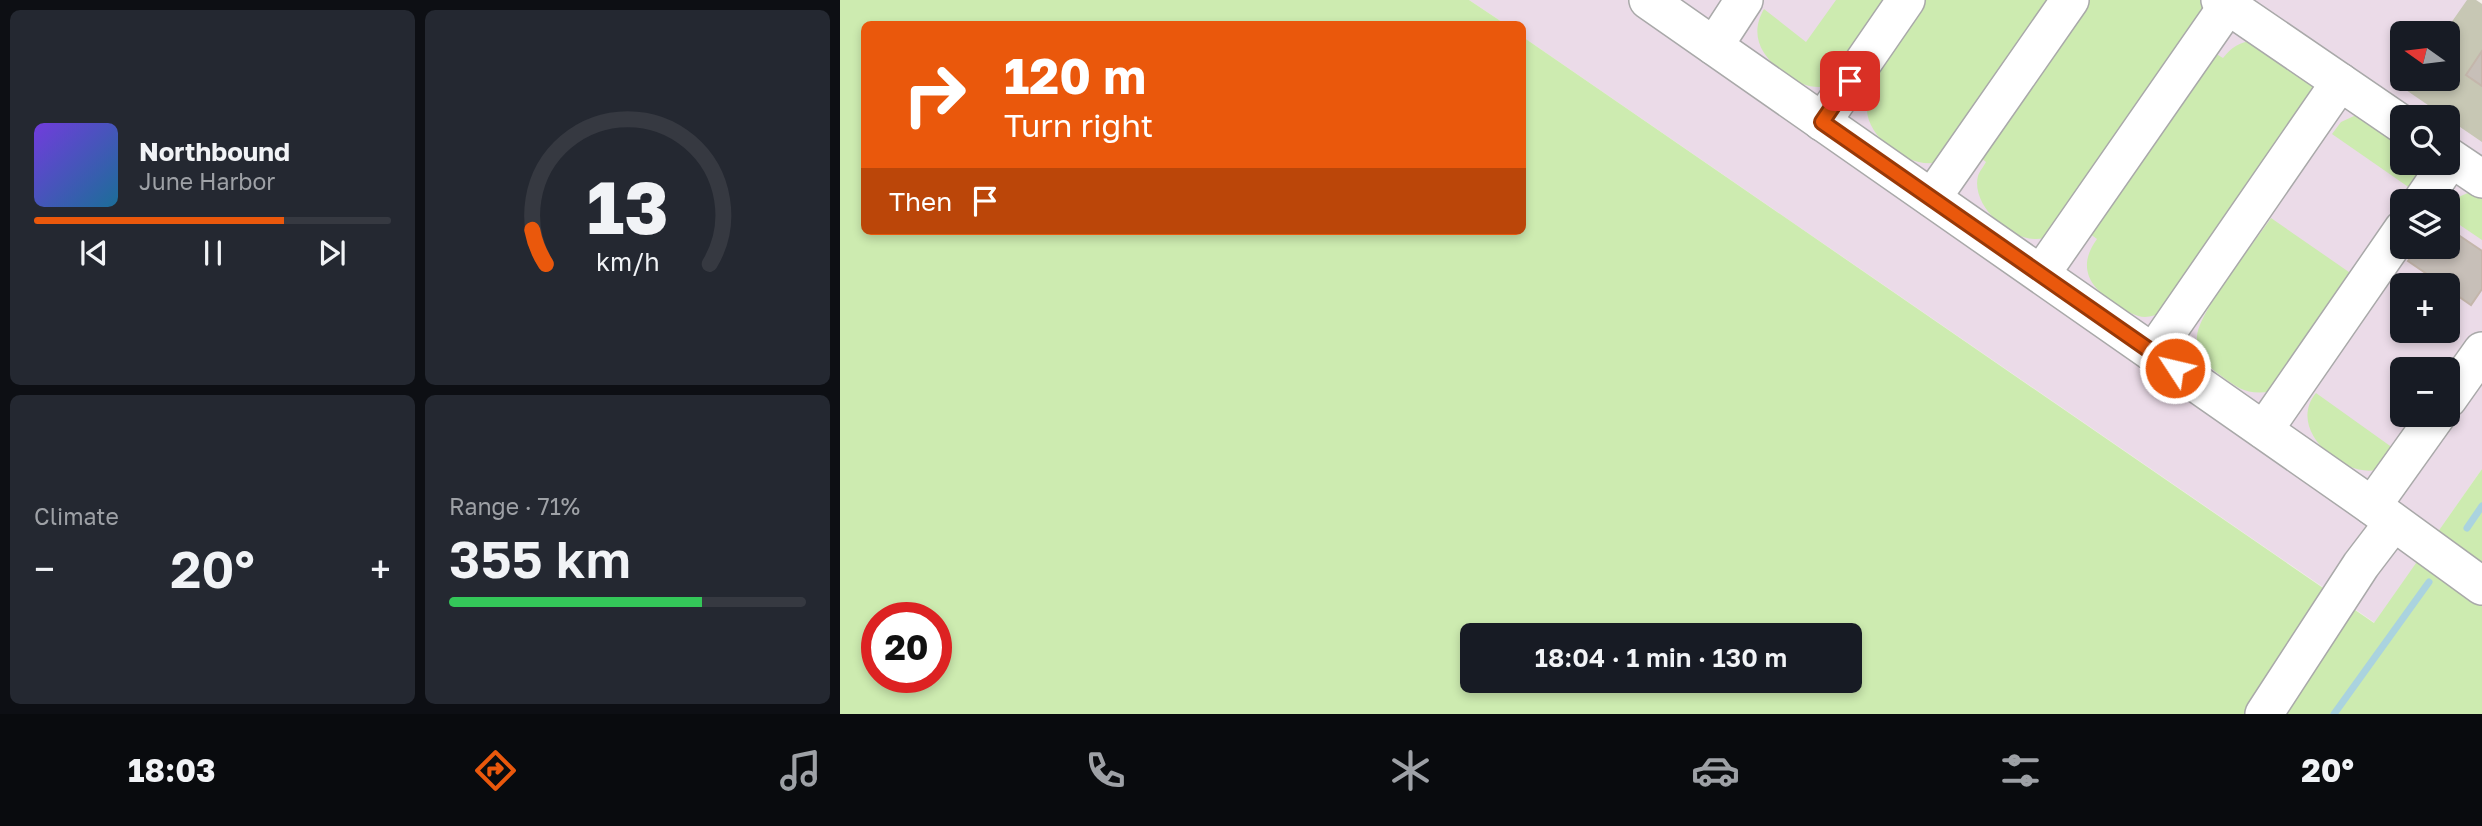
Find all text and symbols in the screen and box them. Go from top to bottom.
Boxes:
north arrow [2390,21,2460,91]
map controls [2390,21,2460,427]
text: 120 m [1004,46,1146,105]
icon: right [889,49,980,140]
pin [1820,51,1880,111]
icon: arrive [1831,62,1869,100]
button: search [2390,105,2460,175]
text: Turn right [1004,106,1153,144]
text: Northbound [139,136,290,167]
text: 13 [587,163,668,250]
text: June Harbor [139,167,275,195]
icon: arrive [966,182,1004,220]
text: Then [889,186,952,217]
button: layers [2390,189,2460,259]
icon: previous [75,234,113,272]
icon: pause [194,234,232,272]
icon: next [313,234,351,272]
text: km/h [596,246,659,277]
button: + [2390,273,2460,343]
position arrow [2138,331,2212,405]
button: − [2390,357,2460,427]
text: Range · 71% [449,492,580,520]
text: Climate [34,502,119,530]
text: 355 km [449,527,631,589]
text: 20° [170,537,255,599]
text: − [34,546,55,591]
text: + [370,546,391,591]
speed limit sign: 20 [861,602,952,693]
text: 18:04 · 1 min · 130 m [1535,642,1787,673]
icon: directions [471,746,520,795]
icon: music [776,746,825,795]
icon: phone [1081,746,1130,795]
icon: climate [1386,746,1435,795]
icon: car [1691,746,1740,795]
icon: filters [1996,746,2045,795]
text: 18:03 [128,751,216,789]
text: 20° [2301,751,2354,789]

